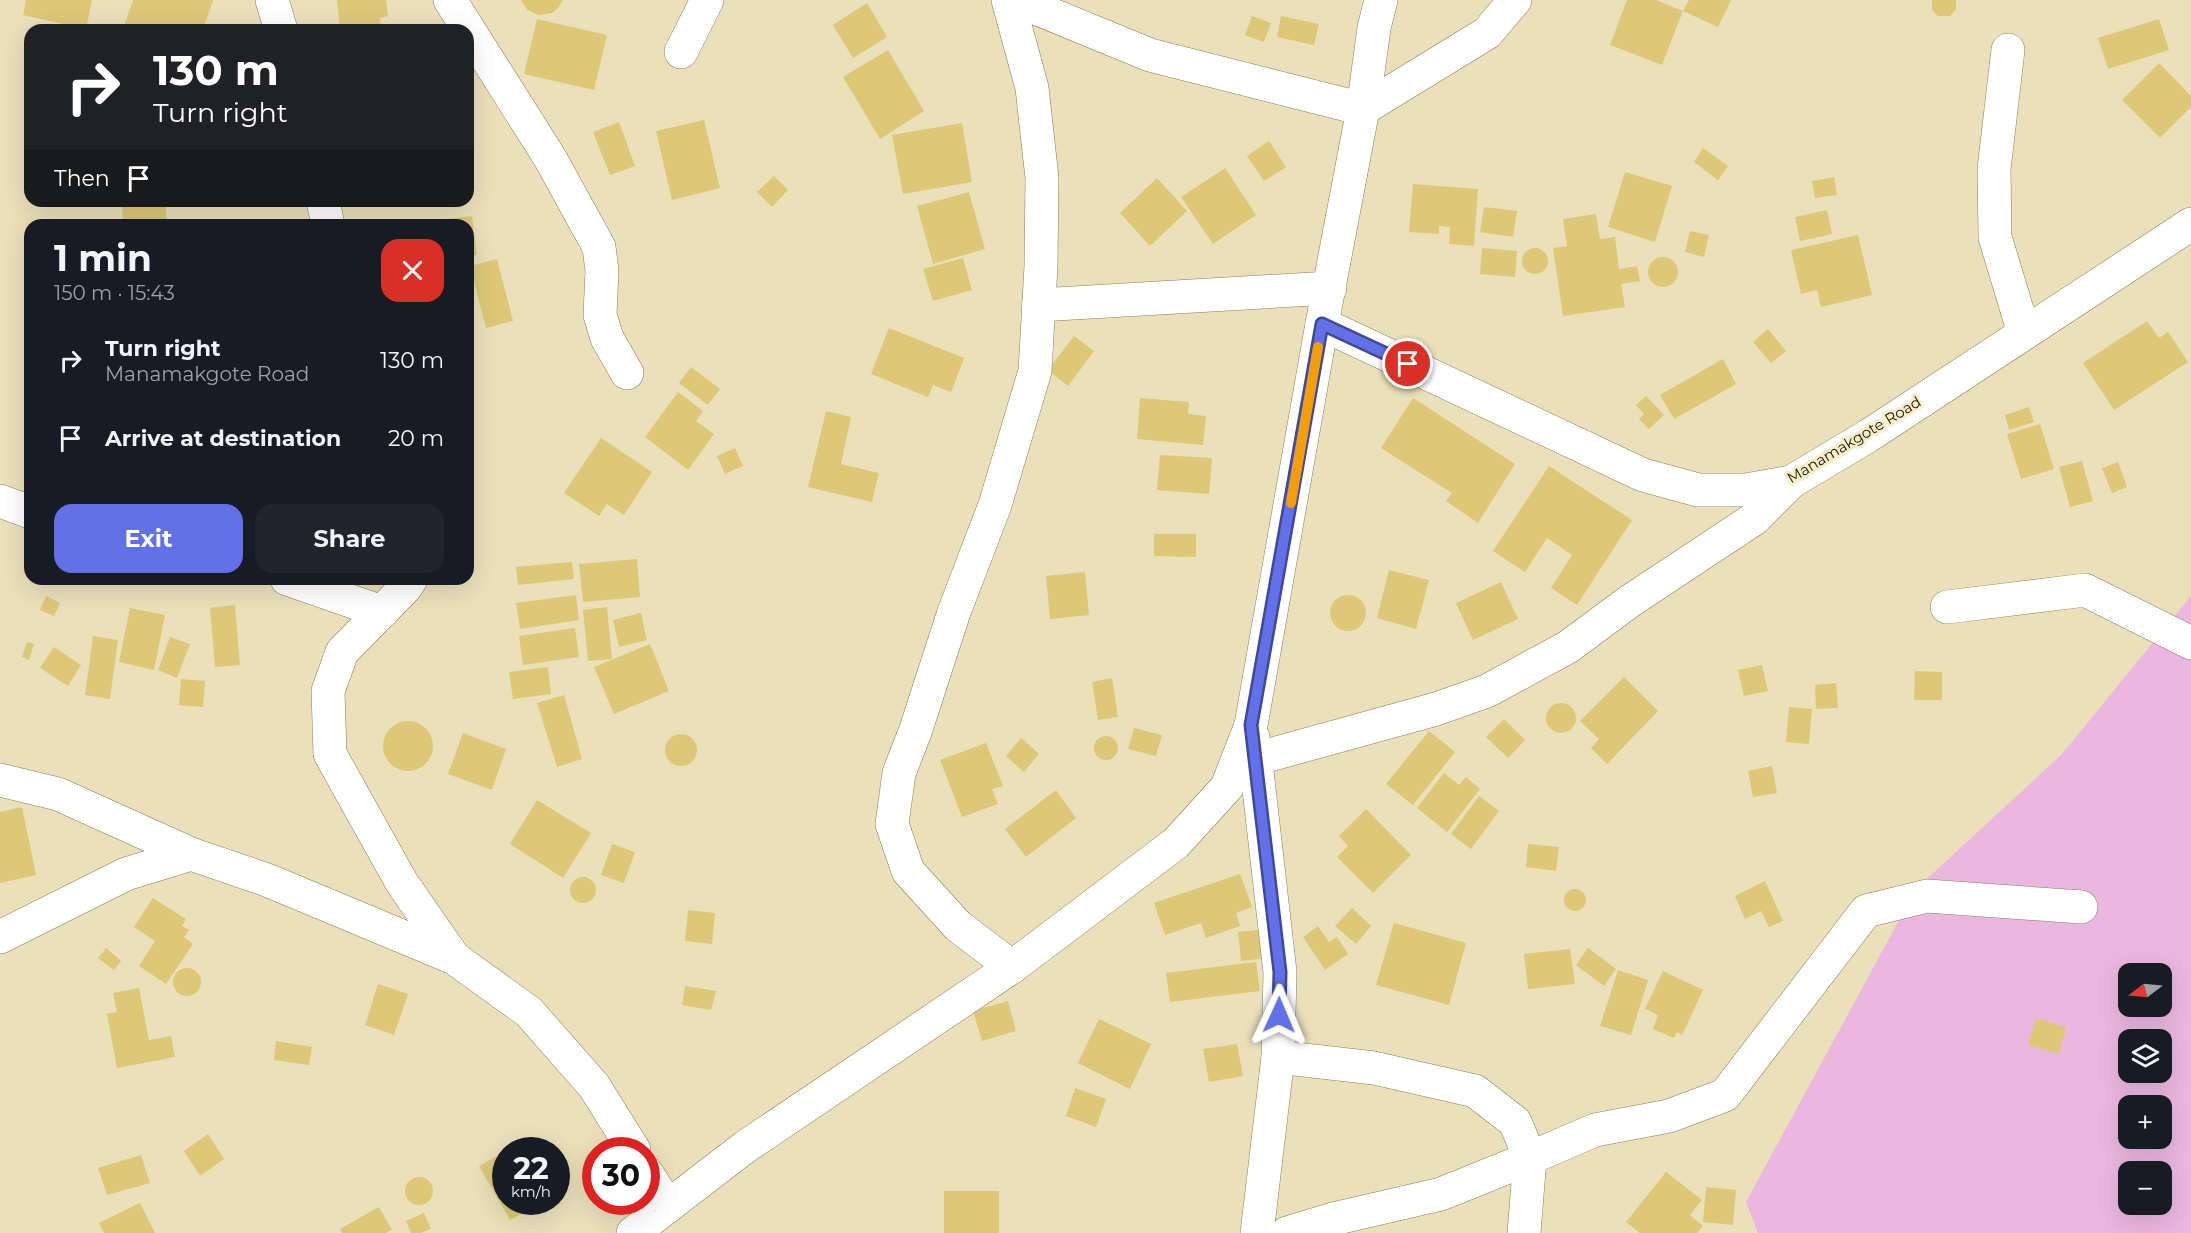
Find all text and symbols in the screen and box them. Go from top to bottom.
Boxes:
text: 130 m [153,44,279,96]
icon: right [54,48,132,126]
text: Turn right [153,96,288,129]
icon: arrive [122,162,155,195]
text: Then [54,165,110,192]
text: 1 min [54,236,152,280]
button: close [381,239,444,302]
text: 150 m · 15:43 [54,281,175,305]
text: Turn right [105,335,220,362]
pin [1382,338,1433,389]
icon: right [54,344,87,377]
text: 130 m [380,347,444,374]
icon: arrive [1391,347,1424,380]
text: Manamakgote Road [105,362,309,386]
street label: Manamakgote Road [1783,392,1924,487]
icon: arrive [54,422,87,455]
text: Arrive at destination [105,425,341,452]
text: 20 m [388,425,444,452]
button: Exit [54,504,243,573]
button: Share [255,504,444,573]
north arrow [2118,963,2172,1017]
map controls [2118,963,2172,1215]
position arrow [1247,983,1311,1047]
button: layers [2118,1029,2172,1083]
button: + [2118,1095,2172,1149]
speed limit sign: 30 [582,1137,660,1215]
text: 22 [513,1150,549,1187]
button: − [2118,1161,2172,1215]
text: km/h [511,1182,551,1201]

